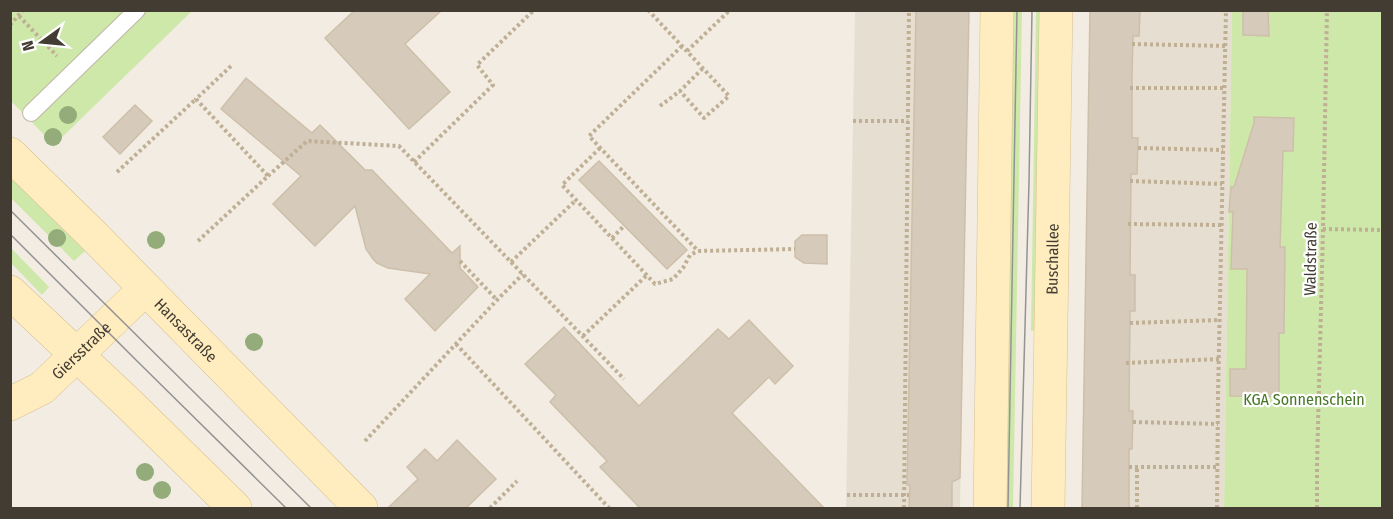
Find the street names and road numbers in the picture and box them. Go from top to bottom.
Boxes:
street label: Waldstraße [1300,222,1321,296]
street label: Buschallee [1042,223,1063,295]
street label: Hansastraße [150,294,221,366]
street label: Giersstraße [48,318,115,384]

